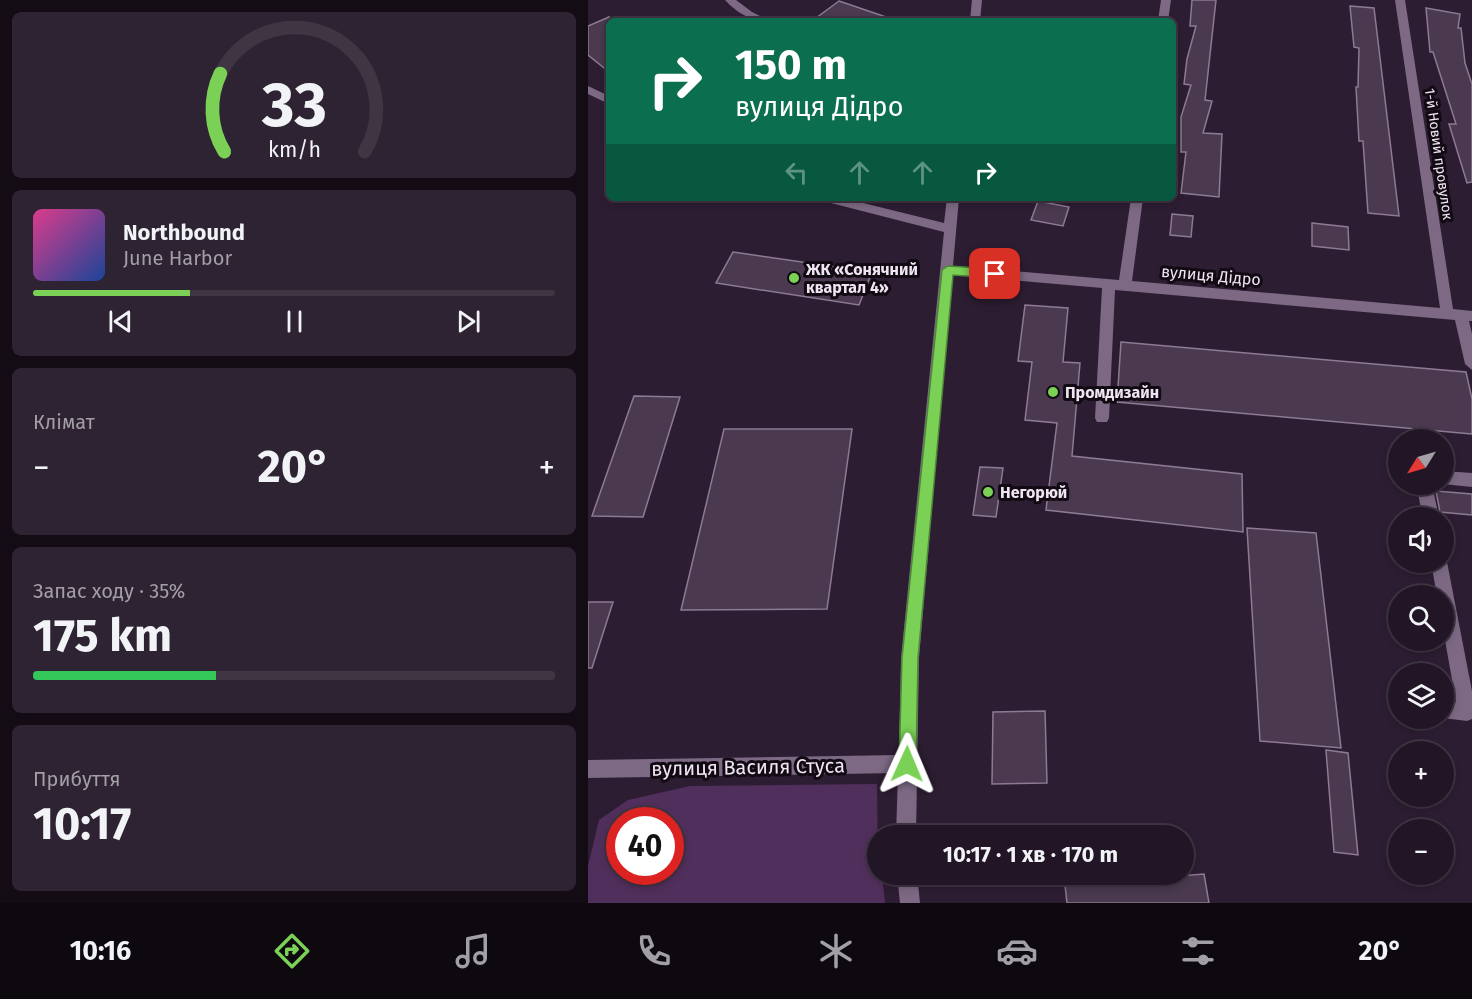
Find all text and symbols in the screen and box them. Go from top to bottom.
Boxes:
text: 150 m [735,40,847,90]
icon: right [636,42,714,120]
text: 33 [261,68,326,143]
street label: 1-й Новий провулок [1421,87,1456,222]
text: вулиця Дідро [735,91,903,123]
text: km/h [267,137,321,163]
icon: left [780,156,813,189]
icon: ahead [843,156,876,189]
icon: ahead [906,156,939,189]
icon: right [969,156,1002,189]
text: Northbound [123,219,245,246]
text: June Harbor [123,246,232,270]
pin [969,248,1020,299]
icon: arrive [978,257,1011,290]
place label: ЖК «Сонячний квартал 4» [805,260,918,297]
street label: вулиця Дідро [1160,262,1261,289]
marker: ЖК «Сонячний квартал 4» [787,271,801,285]
icon: previous [104,305,137,338]
icon: pause [278,305,311,338]
icon: next [452,305,485,338]
place label: Промдизайн [1065,383,1159,402]
marker: Промдизайн [1046,385,1060,399]
text: Клімат [33,410,95,434]
north arrow [1388,429,1454,495]
map controls [1388,429,1454,885]
text: 20° [257,440,331,494]
text: − [33,448,50,488]
text: + [539,448,555,488]
place label: Негорюй [1000,483,1067,502]
marker: Негорюй [981,485,995,499]
button: sound [1388,507,1454,573]
text: Запас ходу · 35% [33,579,185,603]
button: search [1388,585,1454,651]
text: 175 km [33,609,172,663]
button: layers [1388,663,1454,729]
position arrow [875,732,939,796]
button: + [1388,741,1454,807]
street label: вулиця Василя Стуса [651,753,845,781]
text: Прибуття [33,767,121,791]
text: 10:17 [33,797,131,851]
speed limit sign: 40 [606,807,684,885]
button: − [1388,819,1454,885]
text: 10:17 · 1 хв · 170 m [943,841,1118,868]
icon: directions [271,930,313,972]
icon: music [452,930,494,972]
icon: phone [633,930,675,972]
icon: climate [815,930,857,972]
icon: car [996,930,1038,972]
icon: filters [1177,930,1219,972]
text: 10:16 [70,935,131,967]
text: 20° [1359,935,1402,967]

